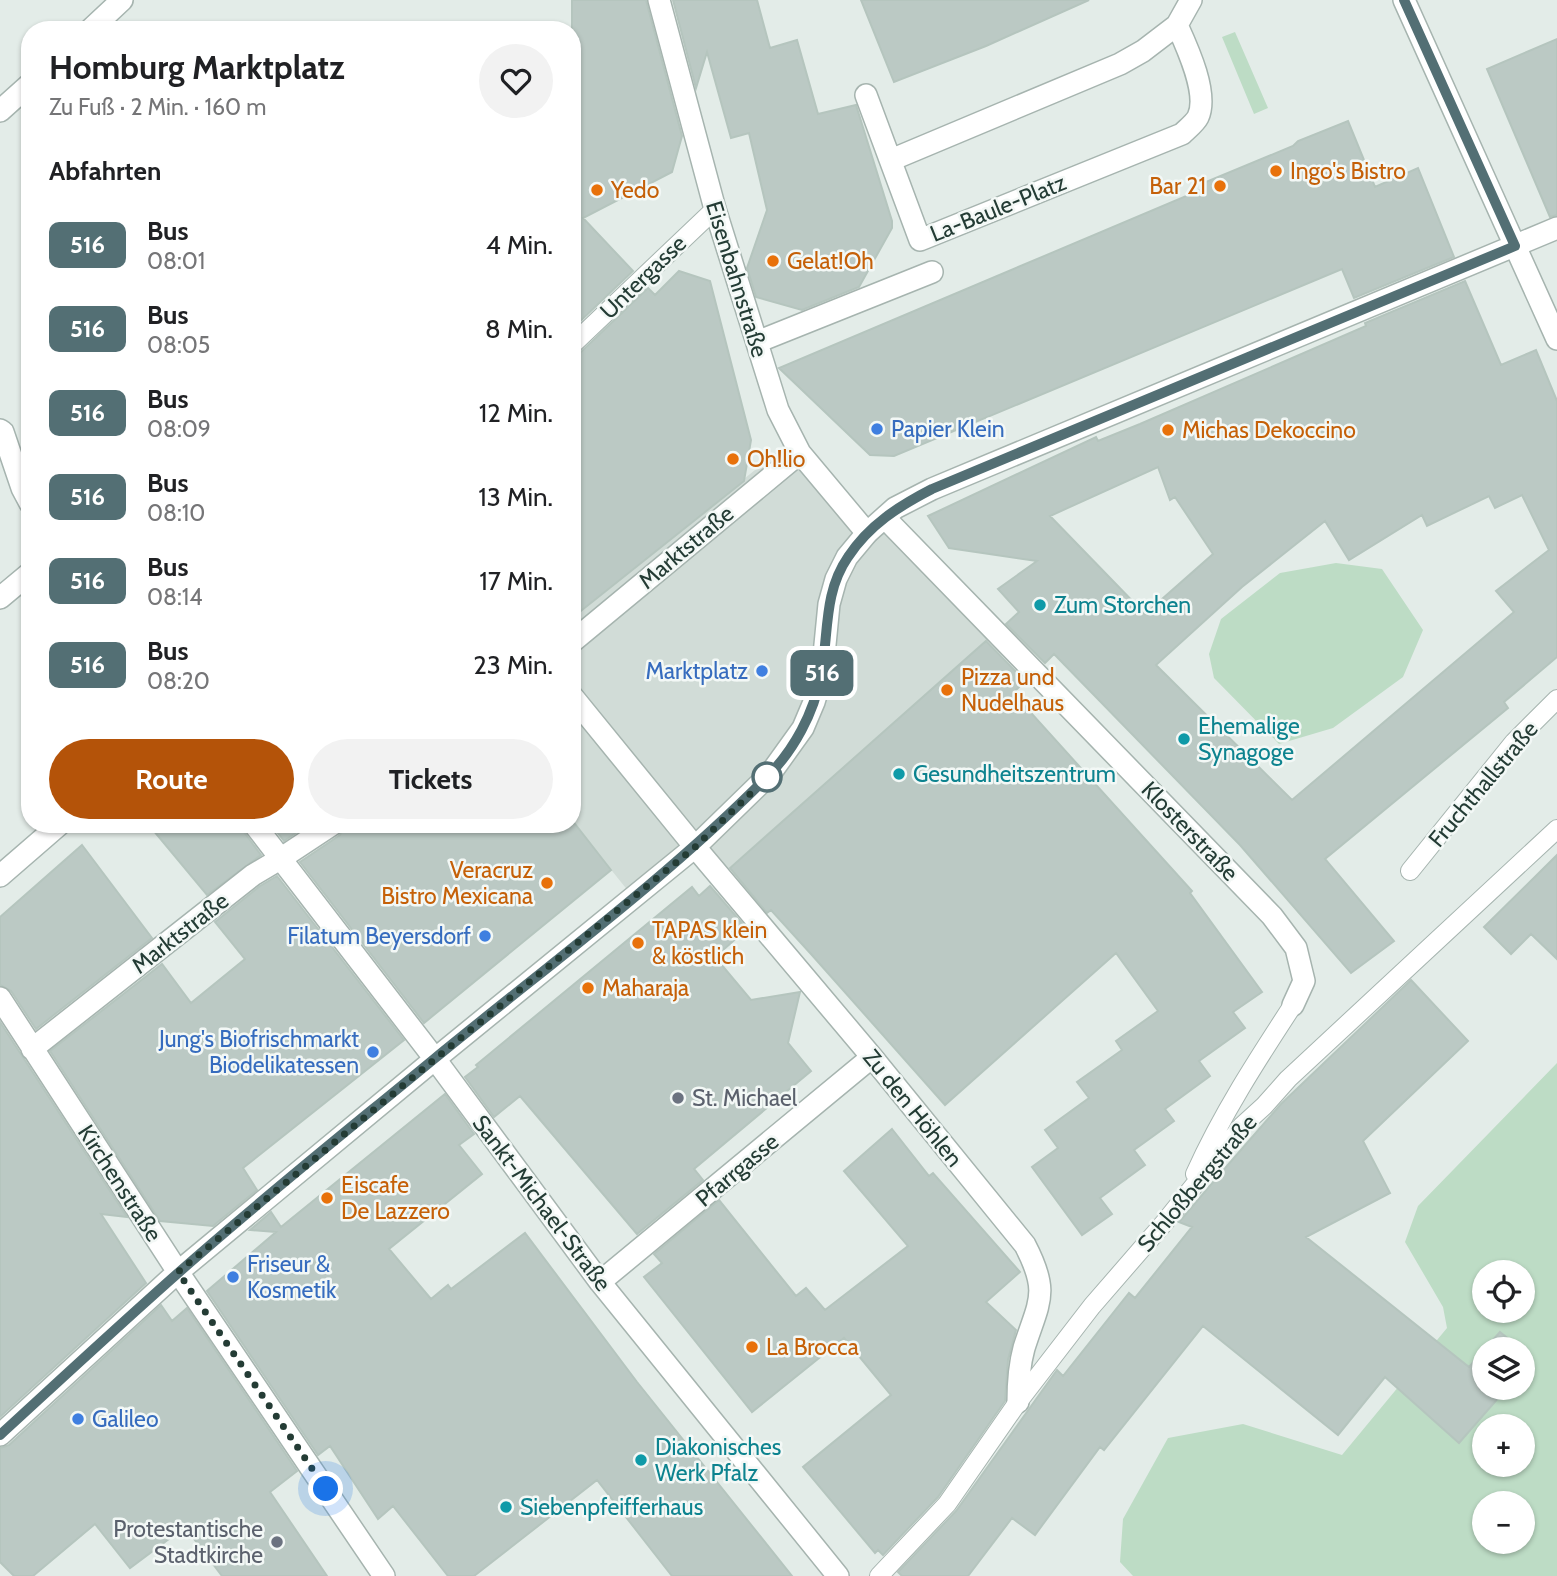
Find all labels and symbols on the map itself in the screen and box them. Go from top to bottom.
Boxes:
place label: Ingo's Bistro [1290,157,1406,185]
marker: Ingo's Bistro [1268,163,1284,179]
street label: La-Baule-Platz [926,168,1070,248]
place label: Bar 21 [1149,172,1206,200]
place label: Yedo [610,176,659,204]
marker: Bar 21 [1212,178,1228,194]
marker: Yedo [589,182,605,198]
street label: Eisenbahnstraße [700,198,774,361]
street label: Untergasse [594,229,692,325]
place label: Gelat!Oh [787,247,874,275]
marker: Gelat!Oh [765,253,781,269]
place label: Papier Klein [891,415,1005,443]
place label: Michas Dekoccino [1182,416,1356,444]
marker: Papier Klein [869,421,885,437]
marker: Michas Dekoccino [1160,422,1176,438]
place label: Oh!lio [747,445,805,473]
marker: Oh!lio [725,451,741,467]
street label: Marktstraße [633,499,739,595]
place label: Zum Storchen [1054,591,1191,619]
marker: Zum Storchen [1032,597,1048,613]
line badge: 516 [782,650,862,696]
place label: Marktplatz [645,657,748,685]
marker: Marktplatz [754,663,770,679]
place label: Pizza und Nudelhaus [961,663,1064,717]
marker: Pizza und Nudelhaus [939,682,955,698]
place label: Ehemalige Synagoge [1198,712,1300,766]
street label: Fruchthallstraße [1422,715,1544,853]
marker: Ehemalige Synagoge [1176,731,1192,747]
place label: Gesundheitszentrum [913,760,1116,788]
unlabelled marker [752,762,782,792]
marker: Gesundheitszentrum [891,766,907,782]
street label: Klosterstraße [1136,775,1245,887]
place label: Veracruz Bistro Mexicana [381,856,533,910]
marker: Veracruz Bistro Mexicana [539,875,555,891]
street label: Marktstraße [126,886,234,980]
place label: TAPAS klein & köstlich [652,916,767,970]
place label: Filatum Beyersdorf [287,922,471,950]
marker: Filatum Beyersdorf [477,928,493,944]
marker: TAPAS klein & köstlich [630,935,646,951]
place label: Maharaja [602,974,689,1002]
marker: Maharaja [580,980,596,996]
place label: Jung's Biofrischmarkt Biodelikatessen [158,1025,359,1079]
marker: Jung's Biofrischmarkt Biodelikatessen [365,1044,381,1060]
street label: Zu den Höhlen [857,1044,969,1172]
place label: St. Michael [692,1084,798,1112]
marker: St. Michael [670,1090,686,1106]
street label: Schloßbergstraße [1131,1108,1263,1257]
street label: Sankt-Michael-Straße [467,1110,617,1297]
street label: Kirchenstraße [72,1119,168,1247]
street label: Pfarrgasse [690,1127,784,1213]
place label: Eiscafe De Lazzero [341,1171,450,1225]
marker: Eiscafe De Lazzero [319,1190,335,1206]
place label: Friseur & Kosmetik [247,1250,337,1304]
marker: Friseur & Kosmetik [225,1269,241,1285]
place label: La Brocca [766,1333,859,1361]
marker: La Brocca [744,1339,760,1355]
place label: Galileo [92,1405,159,1433]
marker: Galileo [70,1411,86,1427]
place label: Diakonisches Werk Pfalz [655,1433,781,1487]
marker: Diakonisches Werk Pfalz [633,1452,649,1468]
your location [308,1471,343,1506]
place label: Siebenpfeifferhaus [520,1493,703,1521]
marker: Siebenpfeifferhaus [498,1499,514,1515]
place label: Protestantische Stadtkirche [113,1515,263,1569]
marker: Protestantische Stadtkirche [269,1534,285,1550]

